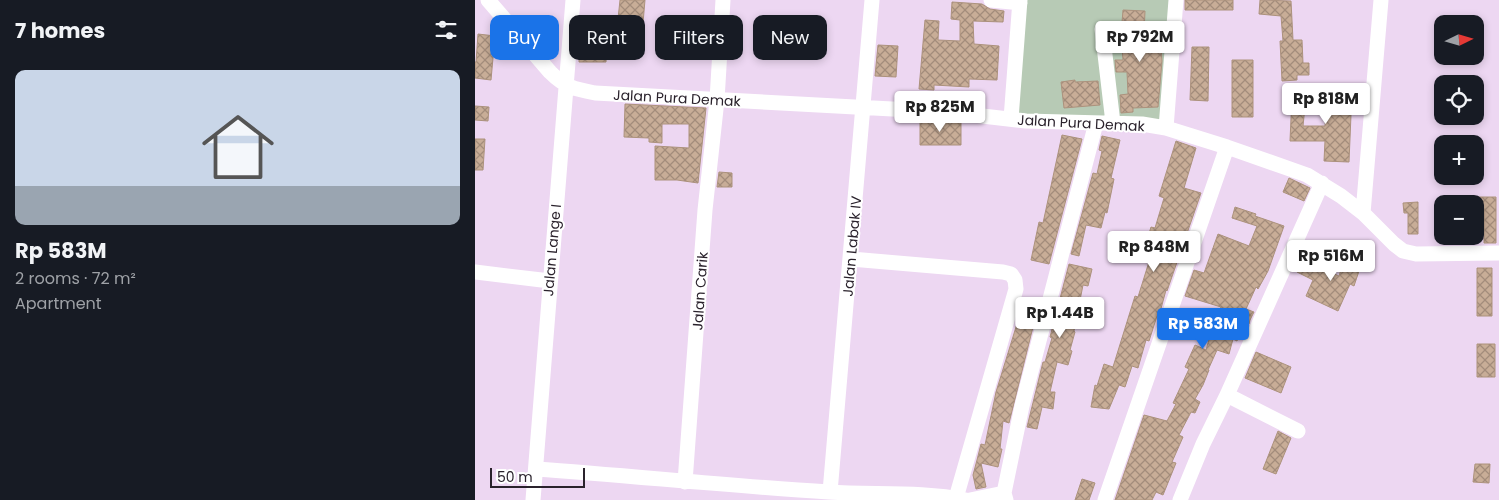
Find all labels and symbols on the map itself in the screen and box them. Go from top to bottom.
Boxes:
north arrow [1434,15,1484,65]
pin: Rp 792M [1094,20,1186,63]
pin: Rp 818M [1280,82,1372,125]
street label: Jalan Pura Demak [613,85,742,111]
pin: Rp 825M [894,90,986,133]
street label: Jalan Pura Demak [1017,110,1146,136]
street label: Jalan Labak IV [838,194,866,297]
street label: Jalan Lange I [538,203,566,297]
pin: Rp 848M [1108,230,1200,273]
pin: Rp 516M [1285,240,1377,282]
street label: Jalan Carik [687,250,713,331]
pin: Rp 1.44B [1008,296,1112,339]
pin: Rp 583M [1157,308,1249,350]
scale bar [490,465,585,488]

